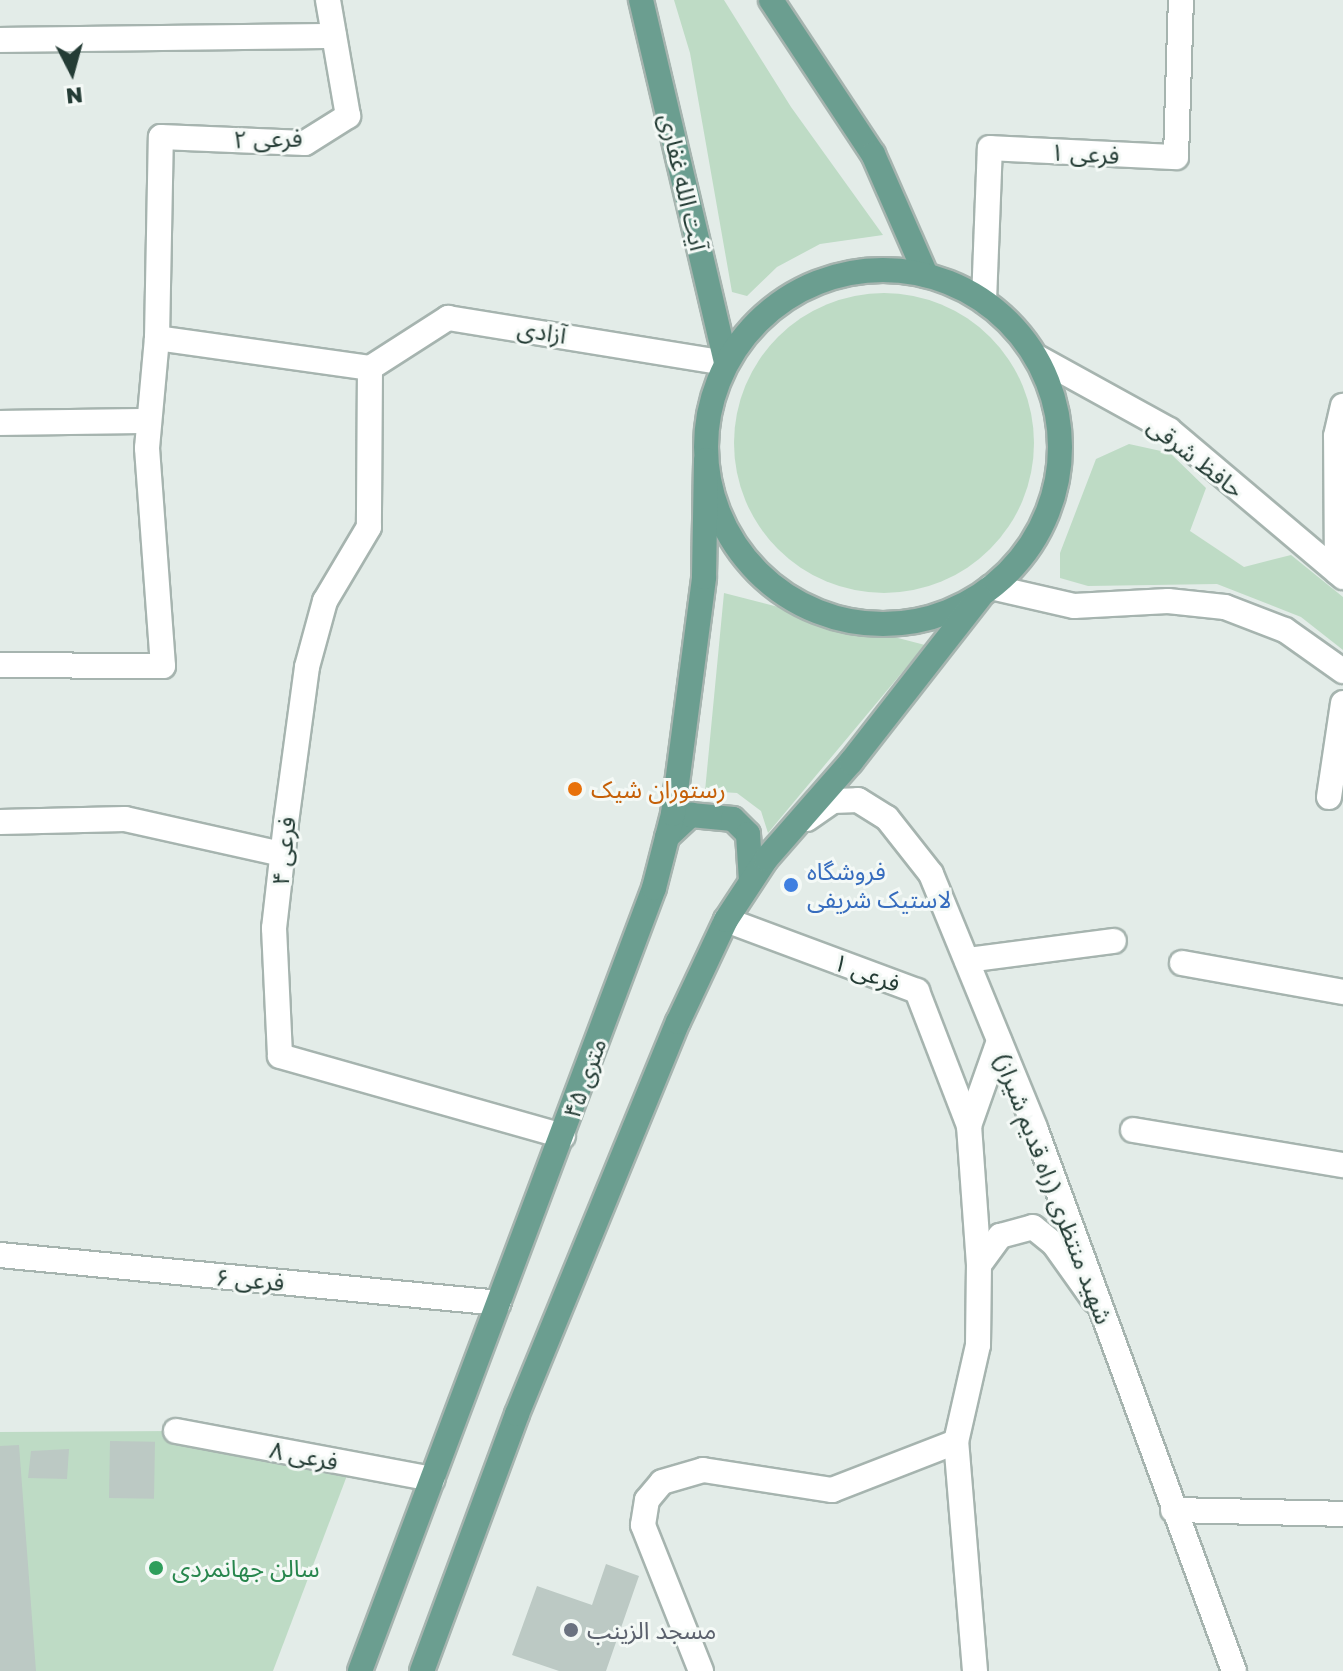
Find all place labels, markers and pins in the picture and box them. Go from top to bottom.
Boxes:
place label: رستوران شیک [591,775,726,803]
marker: رستوران شیک [566,780,584,798]
place label: فروشگاه لاستیک شریفی [807,857,951,913]
marker: فروشگاه لاستیک شریفی [782,876,800,894]
place label: سالن جهانمردی [172,1554,320,1582]
marker: سالن جهانمردی [147,1559,165,1577]
place label: مسجد الزینب [587,1616,716,1644]
marker: مسجد الزینب [562,1621,580,1639]

